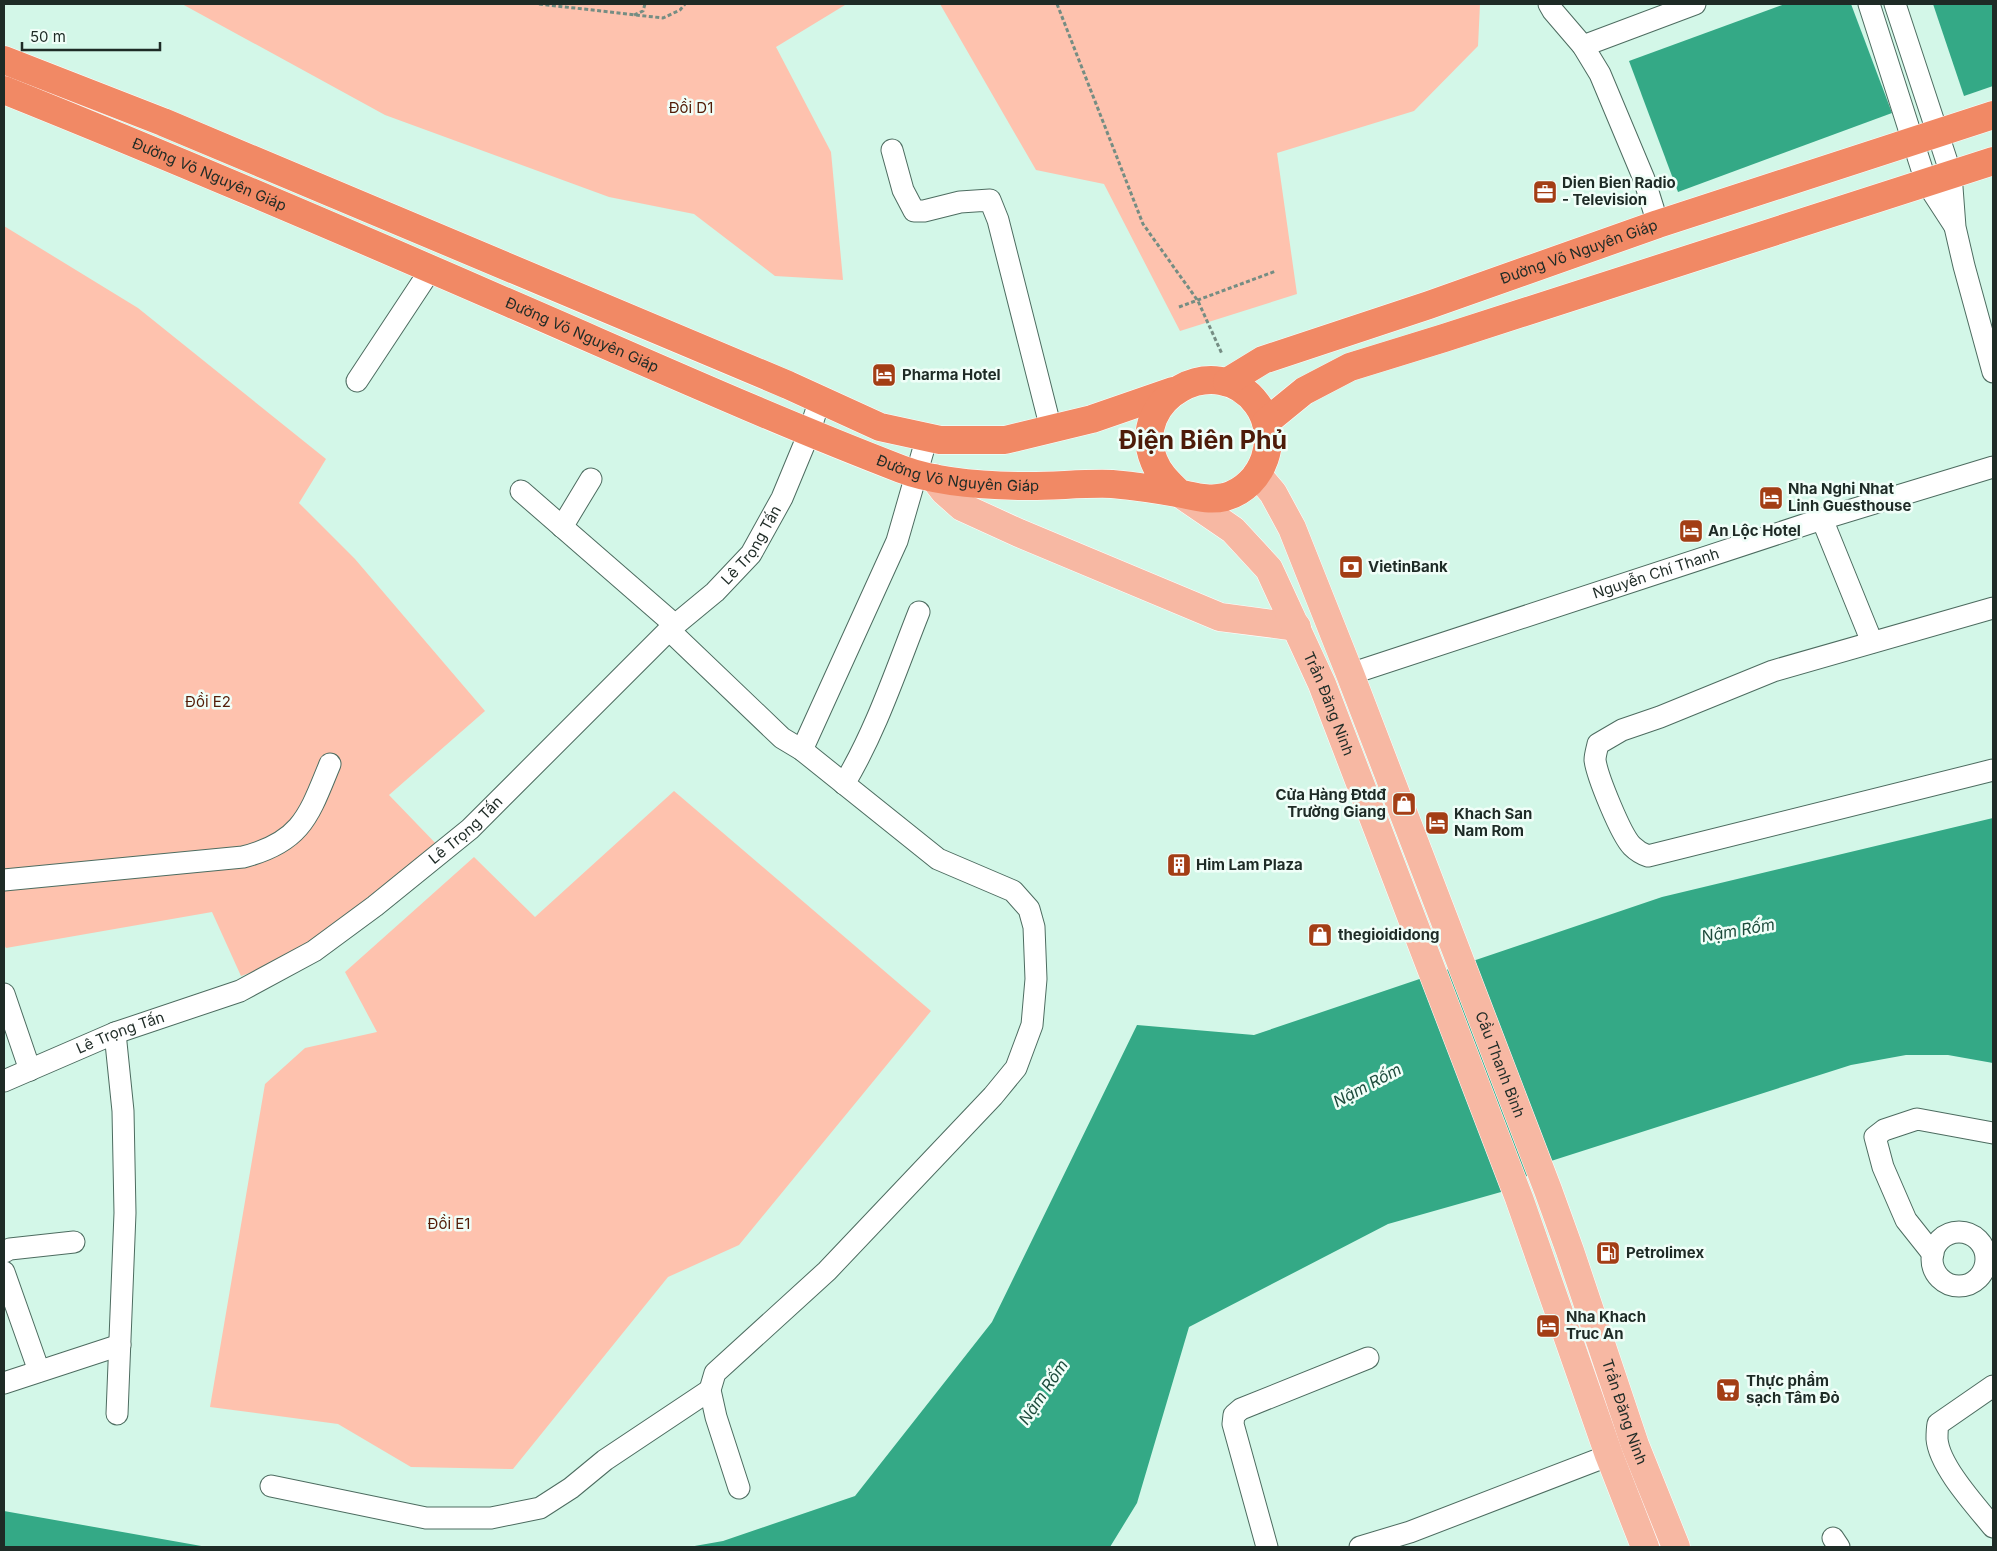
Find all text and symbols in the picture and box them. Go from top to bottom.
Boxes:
scale bar [22,20,160,52]
text: 50 m [30,27,66,46]
park label: Đồi D1 [669,98,713,117]
street label: Đường Võ Nguyên Giáp [129,133,290,215]
place label: Dien Bien Radio - Television [1562,173,1676,209]
office icon: Dien Bien Radio - Television [1532,179,1558,205]
street label: Đường Võ Nguyên Giáp [1497,215,1660,288]
street label: Đường Võ Nguyên Giáp [503,293,662,376]
hotel icon: Pharma Hotel [871,362,897,388]
place label: Pharma Hotel [902,365,1001,384]
district label: Điện Biên Phủ [1119,425,1287,455]
street label: Đường Võ Nguyên Giáp [874,450,1039,495]
place label: Nha Nghi Nhat Linh Guesthouse [1788,479,1912,515]
hotel icon: Nha Nghi Nhat Linh Guesthouse [1758,485,1784,511]
street label: Lê Trọng Tấn [717,502,785,588]
hotel icon: An Lộc Hotel [1678,518,1704,544]
place label: An Lộc Hotel [1708,521,1801,540]
street label: Nguyễn Chí Thanh [1590,543,1721,603]
bank icon: VietinBank [1338,554,1364,580]
place label: VietinBank [1368,557,1448,576]
street label: Trần Đăng Ninh [1299,649,1359,758]
park label: Đồi E2 [185,692,231,711]
place label: Cửa Hàng Đtdđ Trường Giang [1275,785,1387,821]
shop icon: Cửa Hàng Đtdđ Trường Giang [1391,791,1417,817]
street label: Lê Trọng Tấn [425,792,506,868]
place label: Khach San Nam Rom [1454,804,1532,840]
hotel icon: Khach San Nam Rom [1424,810,1450,836]
building icon: Him Lam Plaza [1166,852,1192,878]
place label: Him Lam Plaza [1196,855,1303,874]
water label: Nậm Rốm [1700,914,1776,946]
shop icon: thegioididong [1307,922,1333,948]
place label: thegioididong [1338,925,1440,944]
street label: Lê Trọng Tấn [73,1007,167,1058]
street label: Cầu Thanh Bình [1471,1008,1529,1120]
water label: Nậm Rốm [1330,1059,1404,1111]
park label: Đồi E1 [428,1214,470,1233]
fuel station icon: Petrolimex [1595,1240,1621,1266]
place label: Petrolimex [1626,1243,1704,1262]
place label: Nha Khach Truc An [1566,1307,1646,1343]
hotel icon: Nha Khach Truc An [1535,1313,1561,1339]
water label: Nậm Rốm [1014,1356,1072,1428]
street label: Trần Đăng Ninh [1598,1356,1652,1467]
place label: Thực phẩm sạch Tâm Đỏ [1746,1371,1840,1407]
supermarket icon: Thực phẩm sạch Tâm Đỏ [1715,1377,1741,1403]

